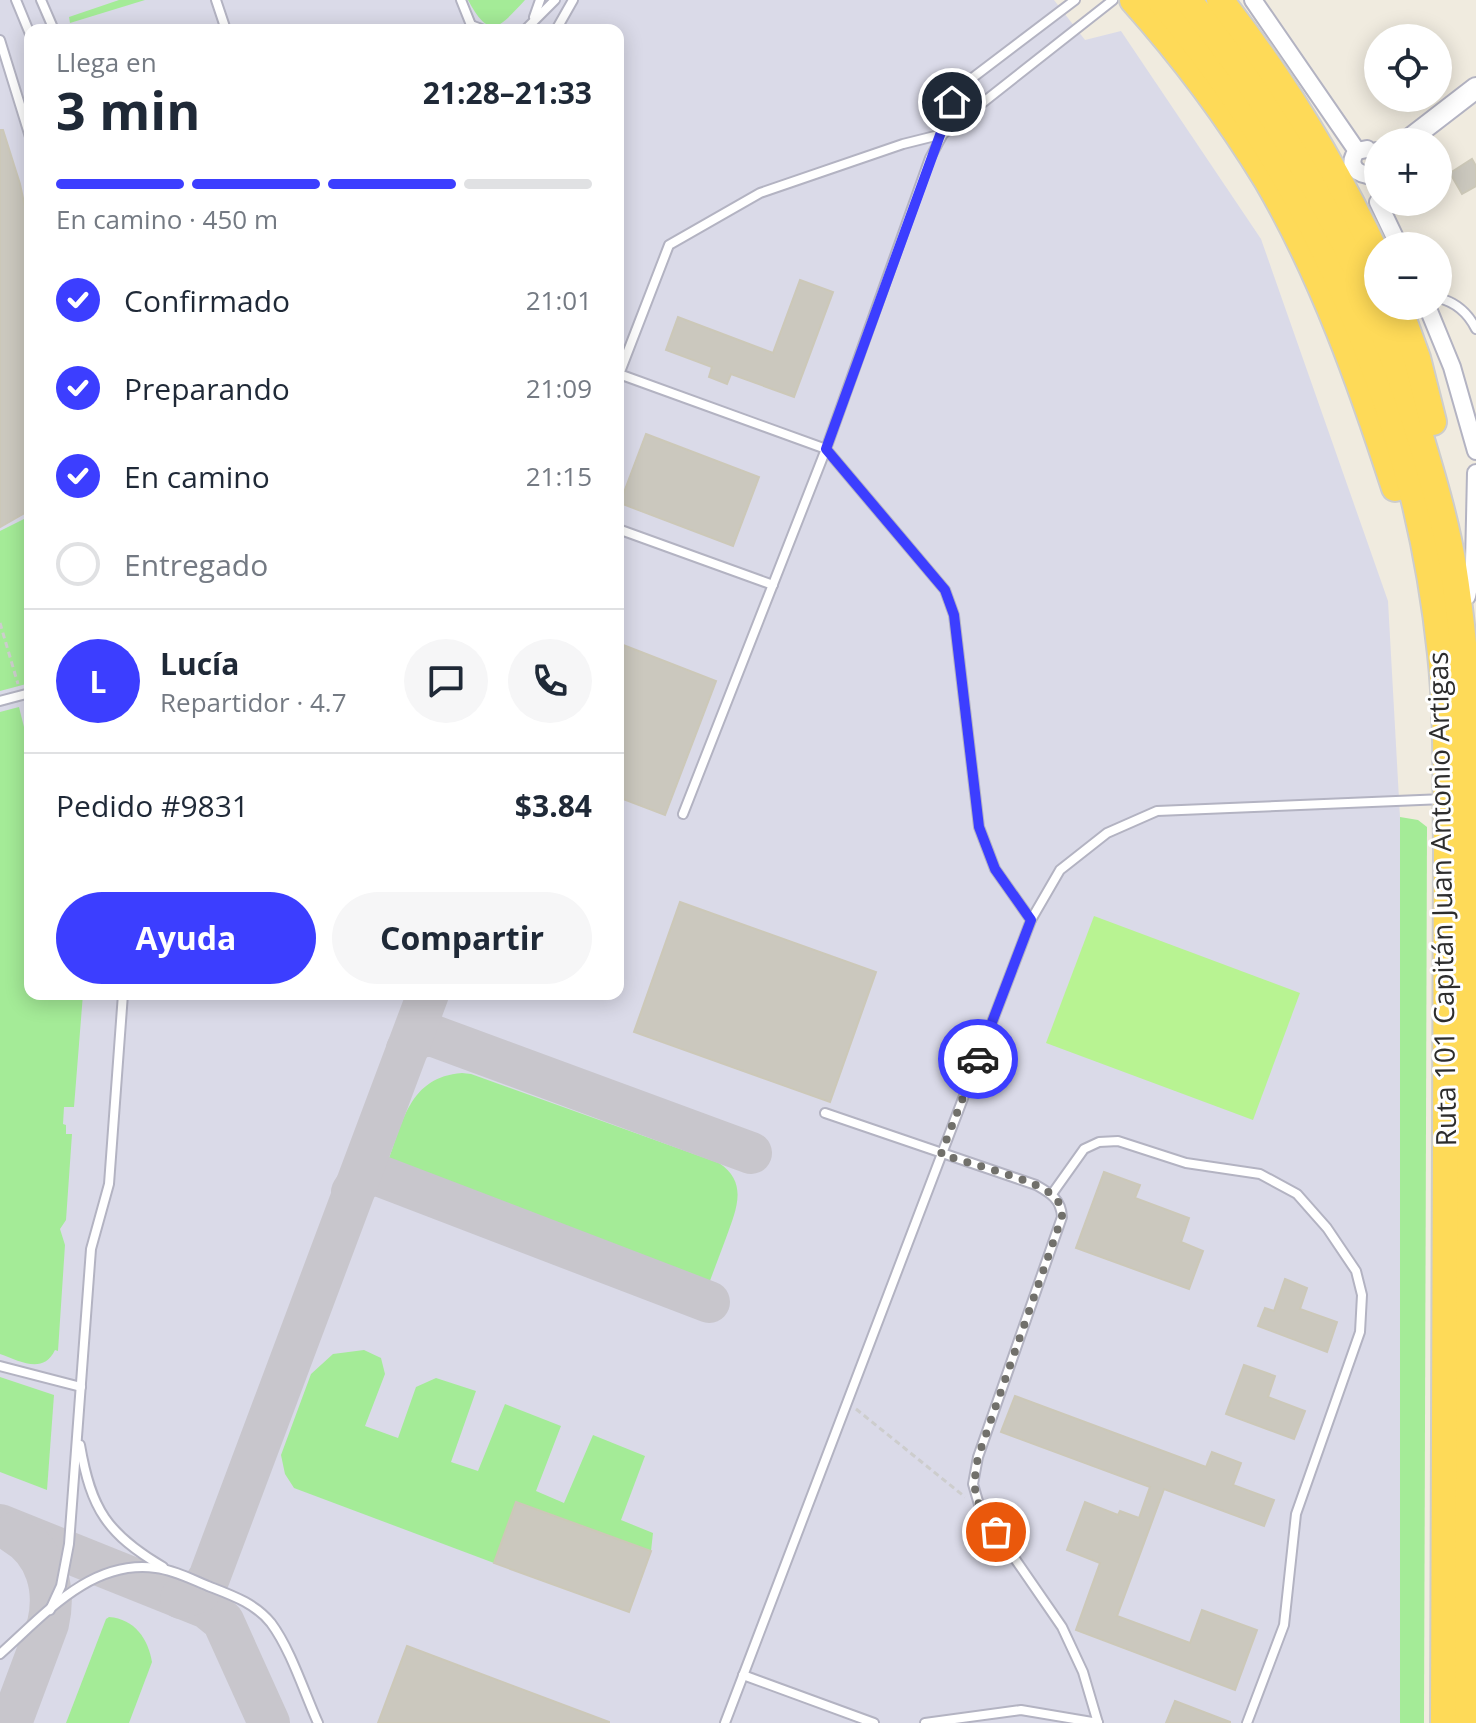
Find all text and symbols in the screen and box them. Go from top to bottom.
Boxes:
map controls [1364,24,1452,320]
button: locate [1364,24,1452,112]
text: Llega en [56,44,157,80]
pin [918,68,986,136]
text: 21:28–21:33 [423,72,592,113]
text: 3 min [56,74,200,145]
icon: home [930,80,974,124]
button: + [1364,128,1452,216]
text: En camino · 450 m [56,201,278,237]
button: − [1364,232,1452,320]
icon: check [56,278,100,322]
text: Confirmado [124,280,290,321]
text: 21:01 [526,282,592,318]
icon: check [56,366,100,410]
text: Preparando [124,368,290,409]
text: 21:09 [526,370,592,406]
icon: check [56,454,100,498]
text: En camino [124,456,270,497]
text: 21:15 [526,458,592,494]
text: Entregado [124,544,268,585]
button: chat [404,639,488,723]
button: phone [508,639,592,723]
text: Lucía [160,643,239,684]
street label: Ruta 101 Capitán Juan Antonio Artigas [1418,651,1464,1147]
text: L [90,661,106,702]
text: Repartidor · 4.7 [160,684,347,720]
text: Pedido #9831 [56,785,249,826]
text: $3.84 [515,785,592,826]
button: Ayuda [56,892,316,984]
button: Compartir [332,892,592,984]
courier [938,1019,1018,1099]
icon: car [956,1037,1000,1081]
pin [962,1498,1030,1566]
icon: bag [974,1510,1018,1554]

